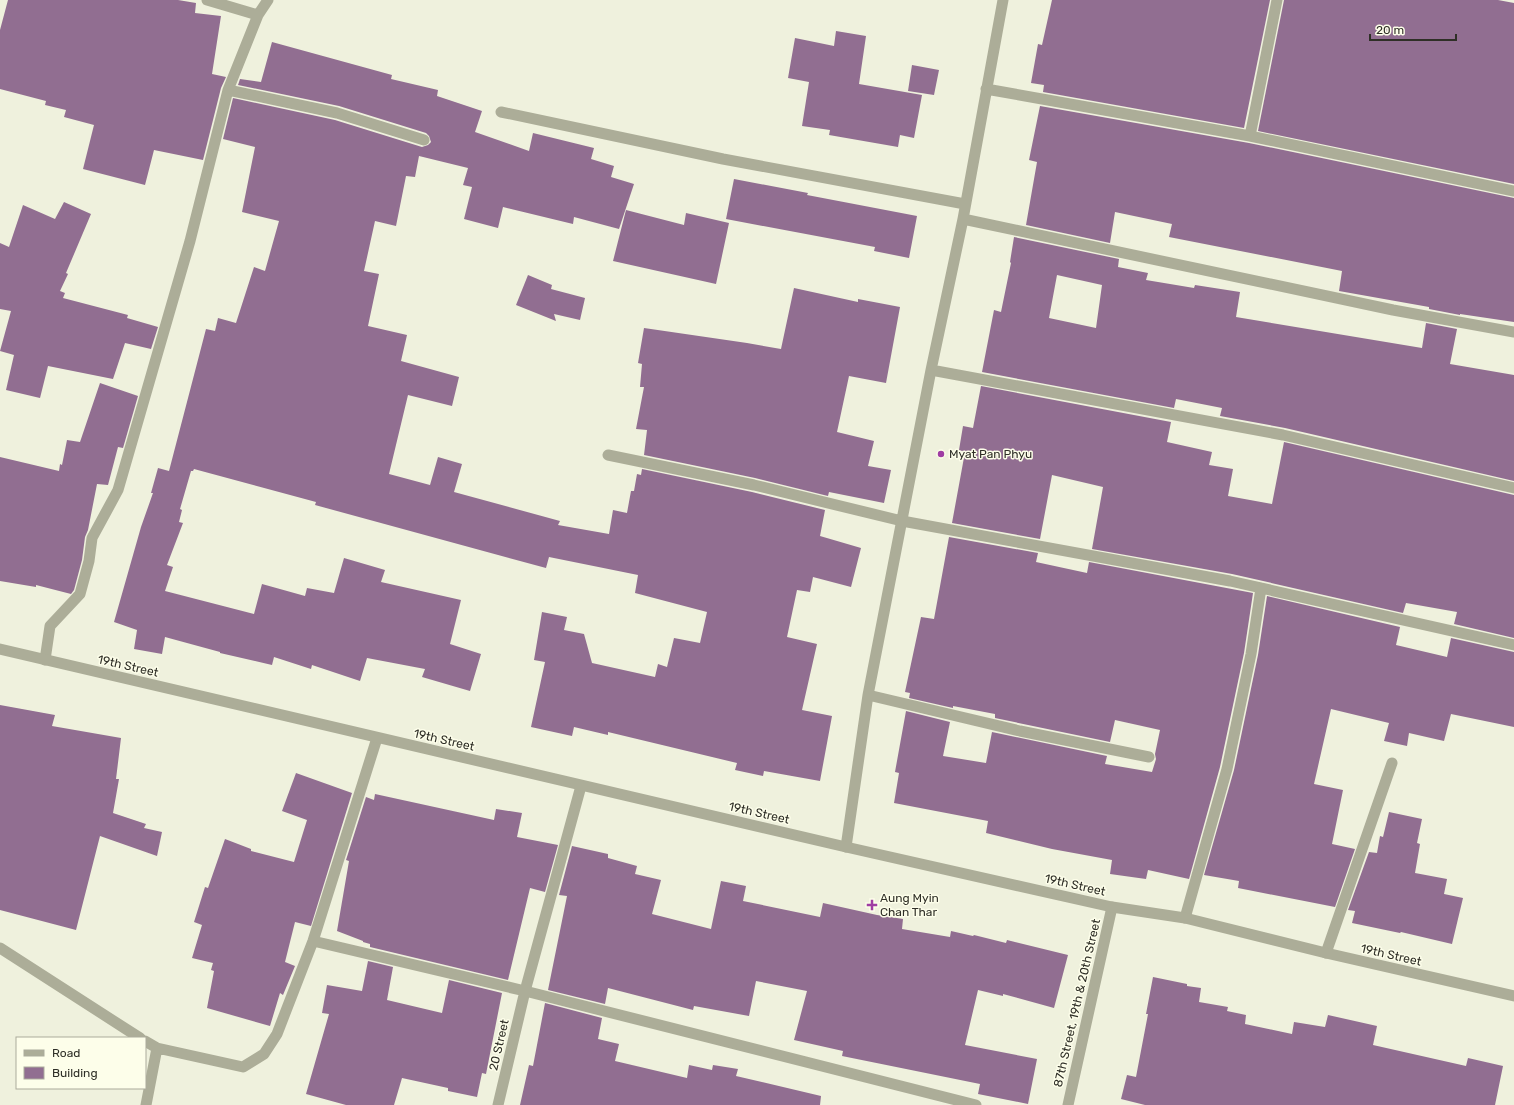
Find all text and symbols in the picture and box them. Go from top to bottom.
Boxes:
scale bar [1370,16,1456,42]
text: 20 m [1376,23,1404,37]
place label: Myat Pan Phyu [949,447,1032,461]
marker: Myat Pan Phyu [936,449,946,459]
street label: 19th Street [96,652,160,680]
street label: 19th Street [412,726,476,754]
street label: 19th Street [727,799,791,827]
street label: 19th Street [1043,871,1107,899]
place label: Aung Myin Chan Thar [880,891,939,919]
marker: Aung Myin Chan Thar [867,900,877,910]
street label: 87th Street, 19th & 20th Street [1051,917,1103,1088]
street label: 19th Street [1359,941,1423,969]
street label: 20 Street [486,1018,512,1072]
legend [16,1037,146,1089]
text: Road [52,1046,80,1060]
text: Building [52,1066,98,1080]

